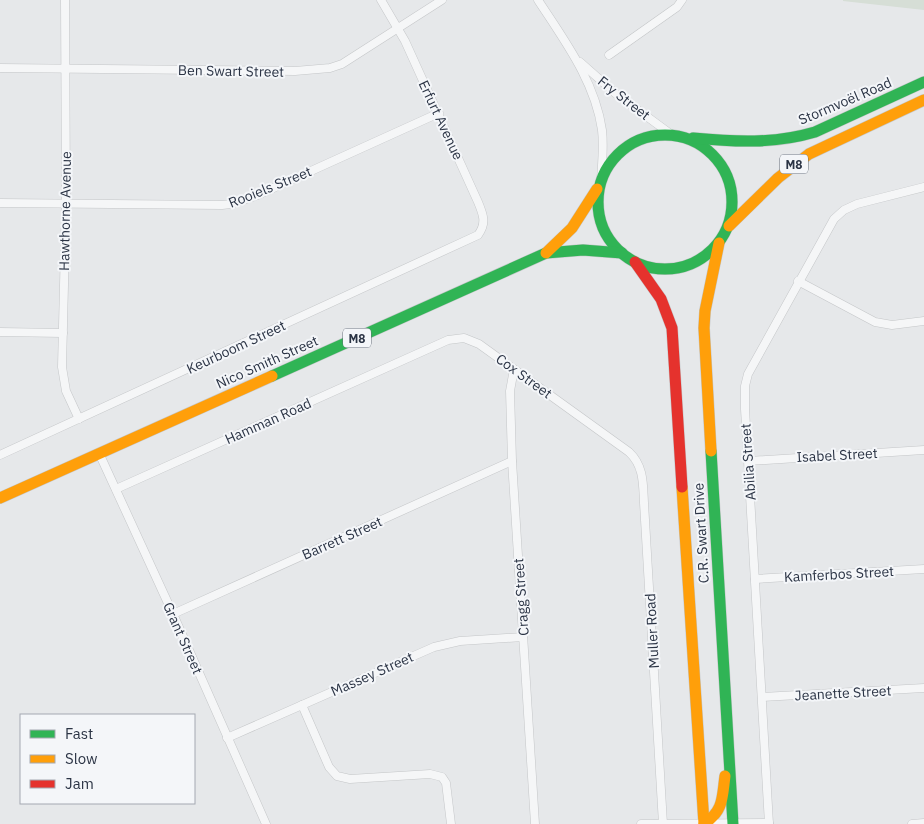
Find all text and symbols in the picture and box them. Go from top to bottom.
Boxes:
street label: Ben Swart Street [178,61,284,81]
street label: Fry Street [594,72,654,124]
street label: Stormvoël Road [796,73,894,129]
street label: Erfurt Avenue [415,77,467,163]
street label: Hawthorne Avenue [55,151,75,271]
road number: M8 [780,154,808,173]
street label: Rooiels Street [226,162,314,212]
street label: Keurboom Street [184,316,288,378]
road number: M8 [343,328,371,348]
street label: Nico Smith Street [213,331,321,393]
street label: Cox Street [492,350,556,402]
street label: Hamman Road [222,394,314,448]
street label: Abilia Street [736,423,760,501]
street label: Isabel Street [796,444,878,466]
street label: C.R. Swart Drive [689,482,713,584]
street label: Barrett Street [299,512,385,564]
street label: Cragg Street [509,558,533,636]
street label: Kamferbos Street [784,562,895,586]
street label: Muller Road [641,593,663,669]
street label: Grant Street [159,599,207,677]
street label: Massey Street [328,648,416,700]
street label: Jeanette Street [794,681,892,705]
legend [20,714,195,804]
text: Fast [65,724,93,743]
text: Slow [65,749,98,768]
text: Jam [65,774,94,793]

